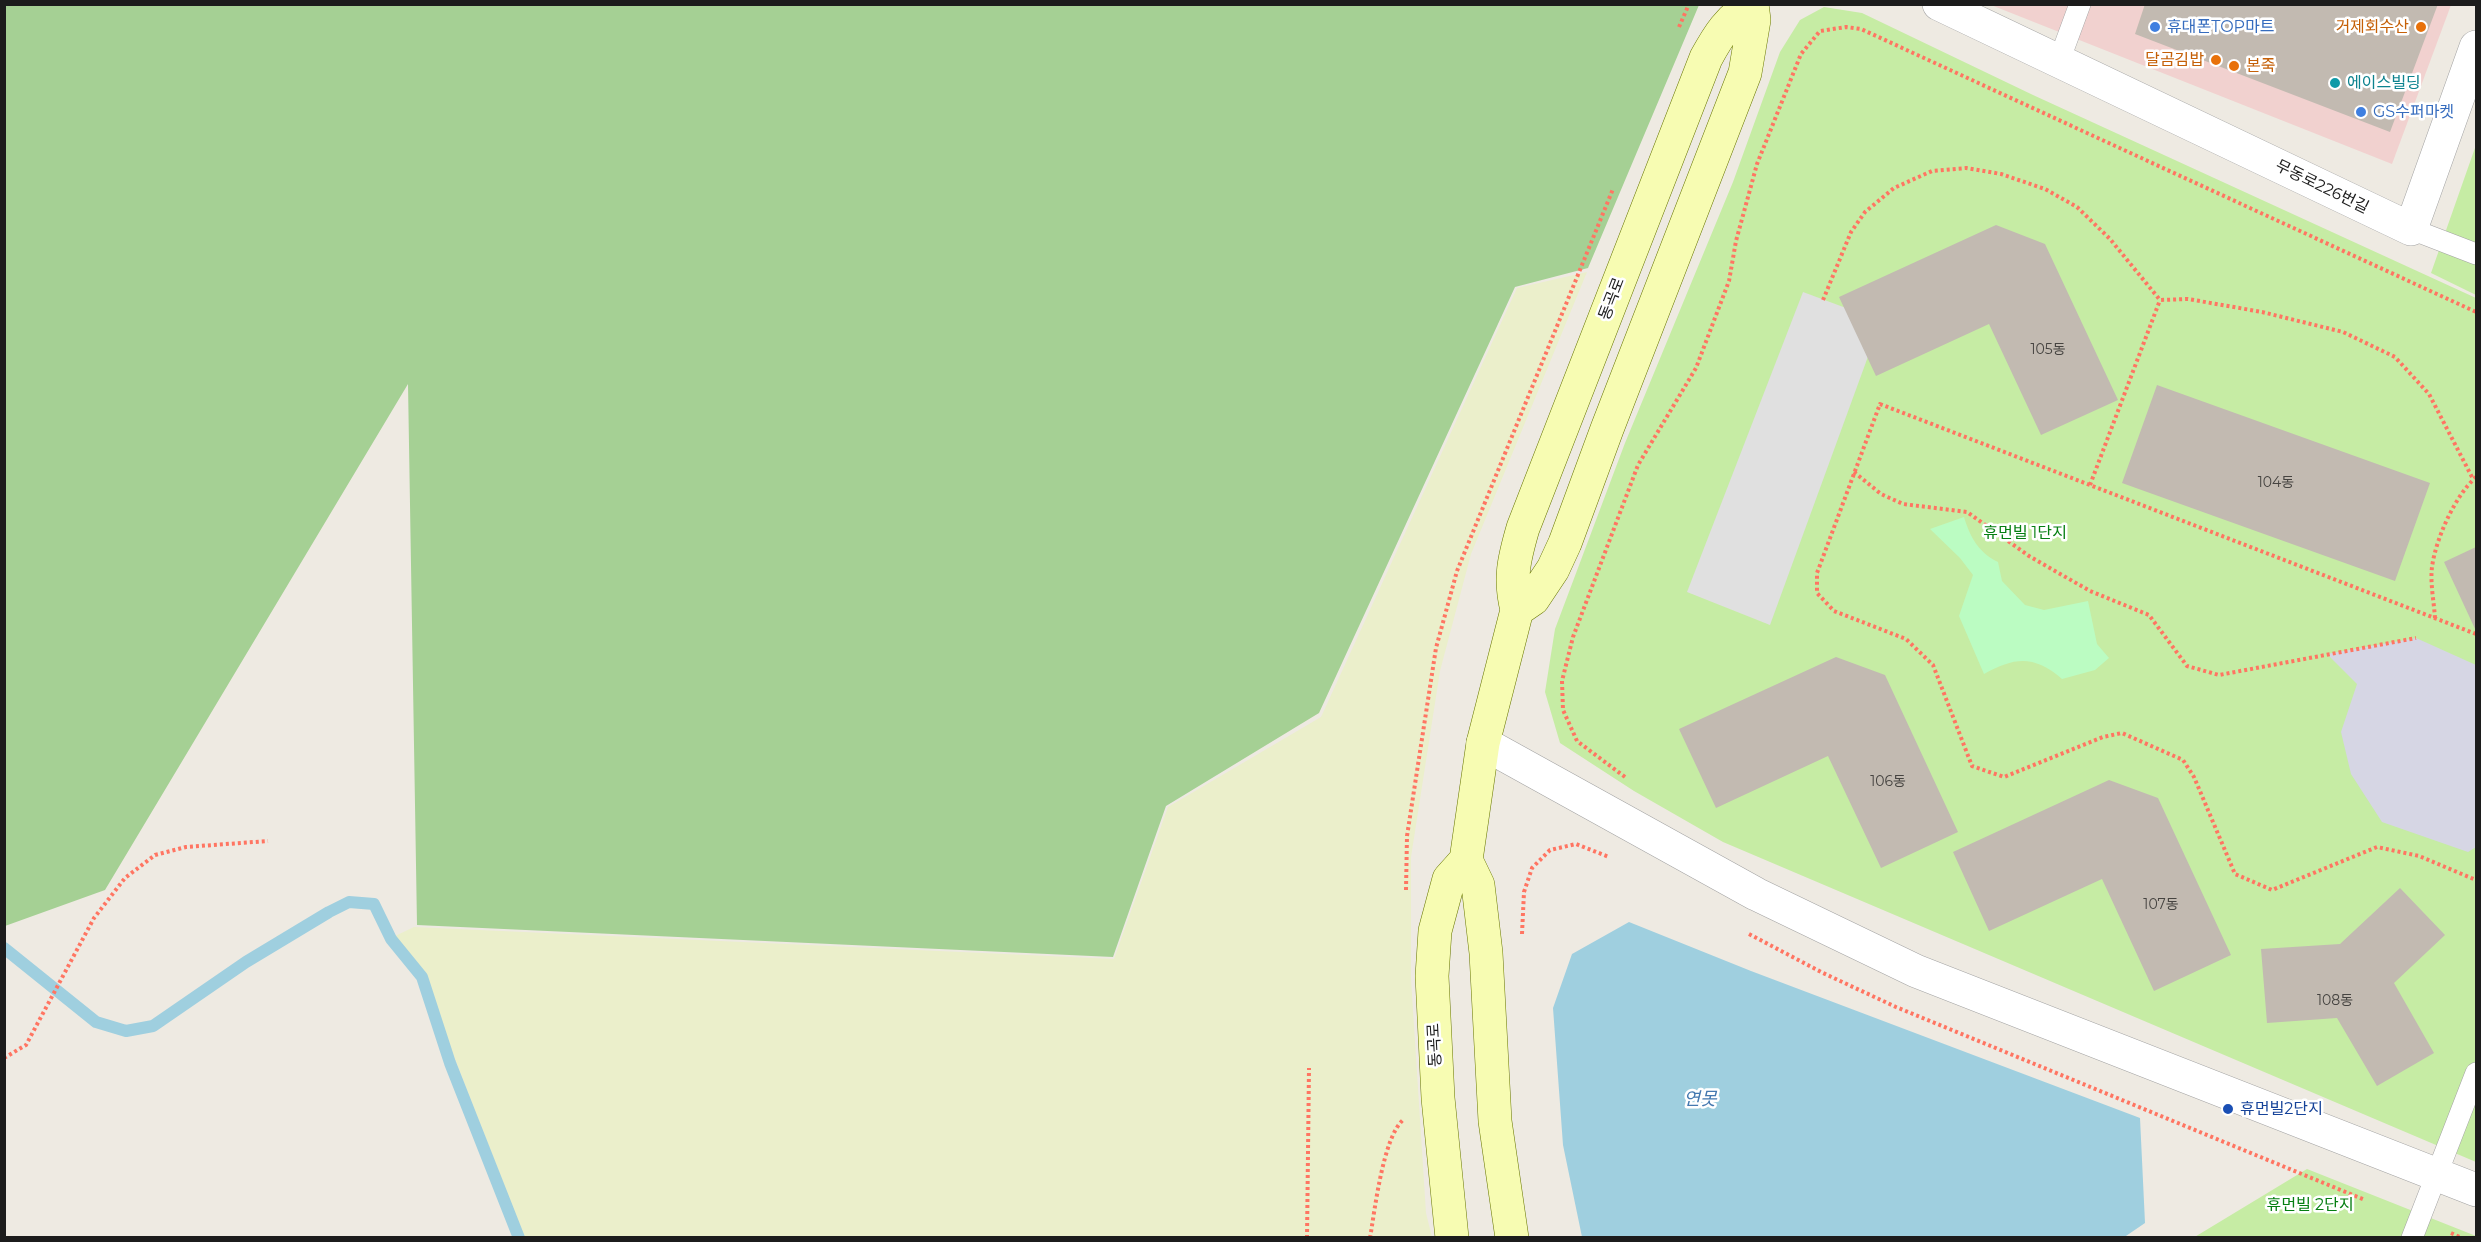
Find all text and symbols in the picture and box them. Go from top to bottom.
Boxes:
place label: 휴대폰TOP마트 [2167,17,2275,37]
place label: 거제회수산 [2335,17,2409,37]
marker: 휴대폰TOP마트 [2148,20,2162,34]
marker: 거제회수산 [2414,20,2428,34]
place label: 달곰김밥 [2145,50,2204,70]
marker: 달곰김밥 [2209,53,2223,67]
place label: 본죽 [2246,56,2275,76]
marker: 본죽 [2227,59,2241,73]
place label: 에이스빌딩 [2347,73,2421,93]
marker: 에이스빌딩 [2328,76,2342,90]
place label: GS수퍼마켓 [2373,102,2454,122]
marker: GS수퍼마켓 [2354,105,2368,119]
street label: 무동로226번길 [2272,156,2372,218]
street label: 동곡로 [1595,275,1629,323]
house number: 105동 [2030,342,2066,358]
house number: 104동 [2258,475,2294,491]
park label: 휴먼빌 1단지 [1983,523,2067,543]
house number: 106동 [1870,774,1906,790]
house number: 107동 [2143,897,2179,913]
house number: 108동 [2317,993,2353,1009]
street label: 동곡로 [1424,1022,1446,1068]
water label: 연못 [1683,1089,1717,1111]
place label: 휴먼빌2단지 [2240,1099,2323,1119]
marker: 휴먼빌2단지 [2221,1102,2235,1116]
park label: 휴먼빌 2단지 [2267,1195,2353,1215]

